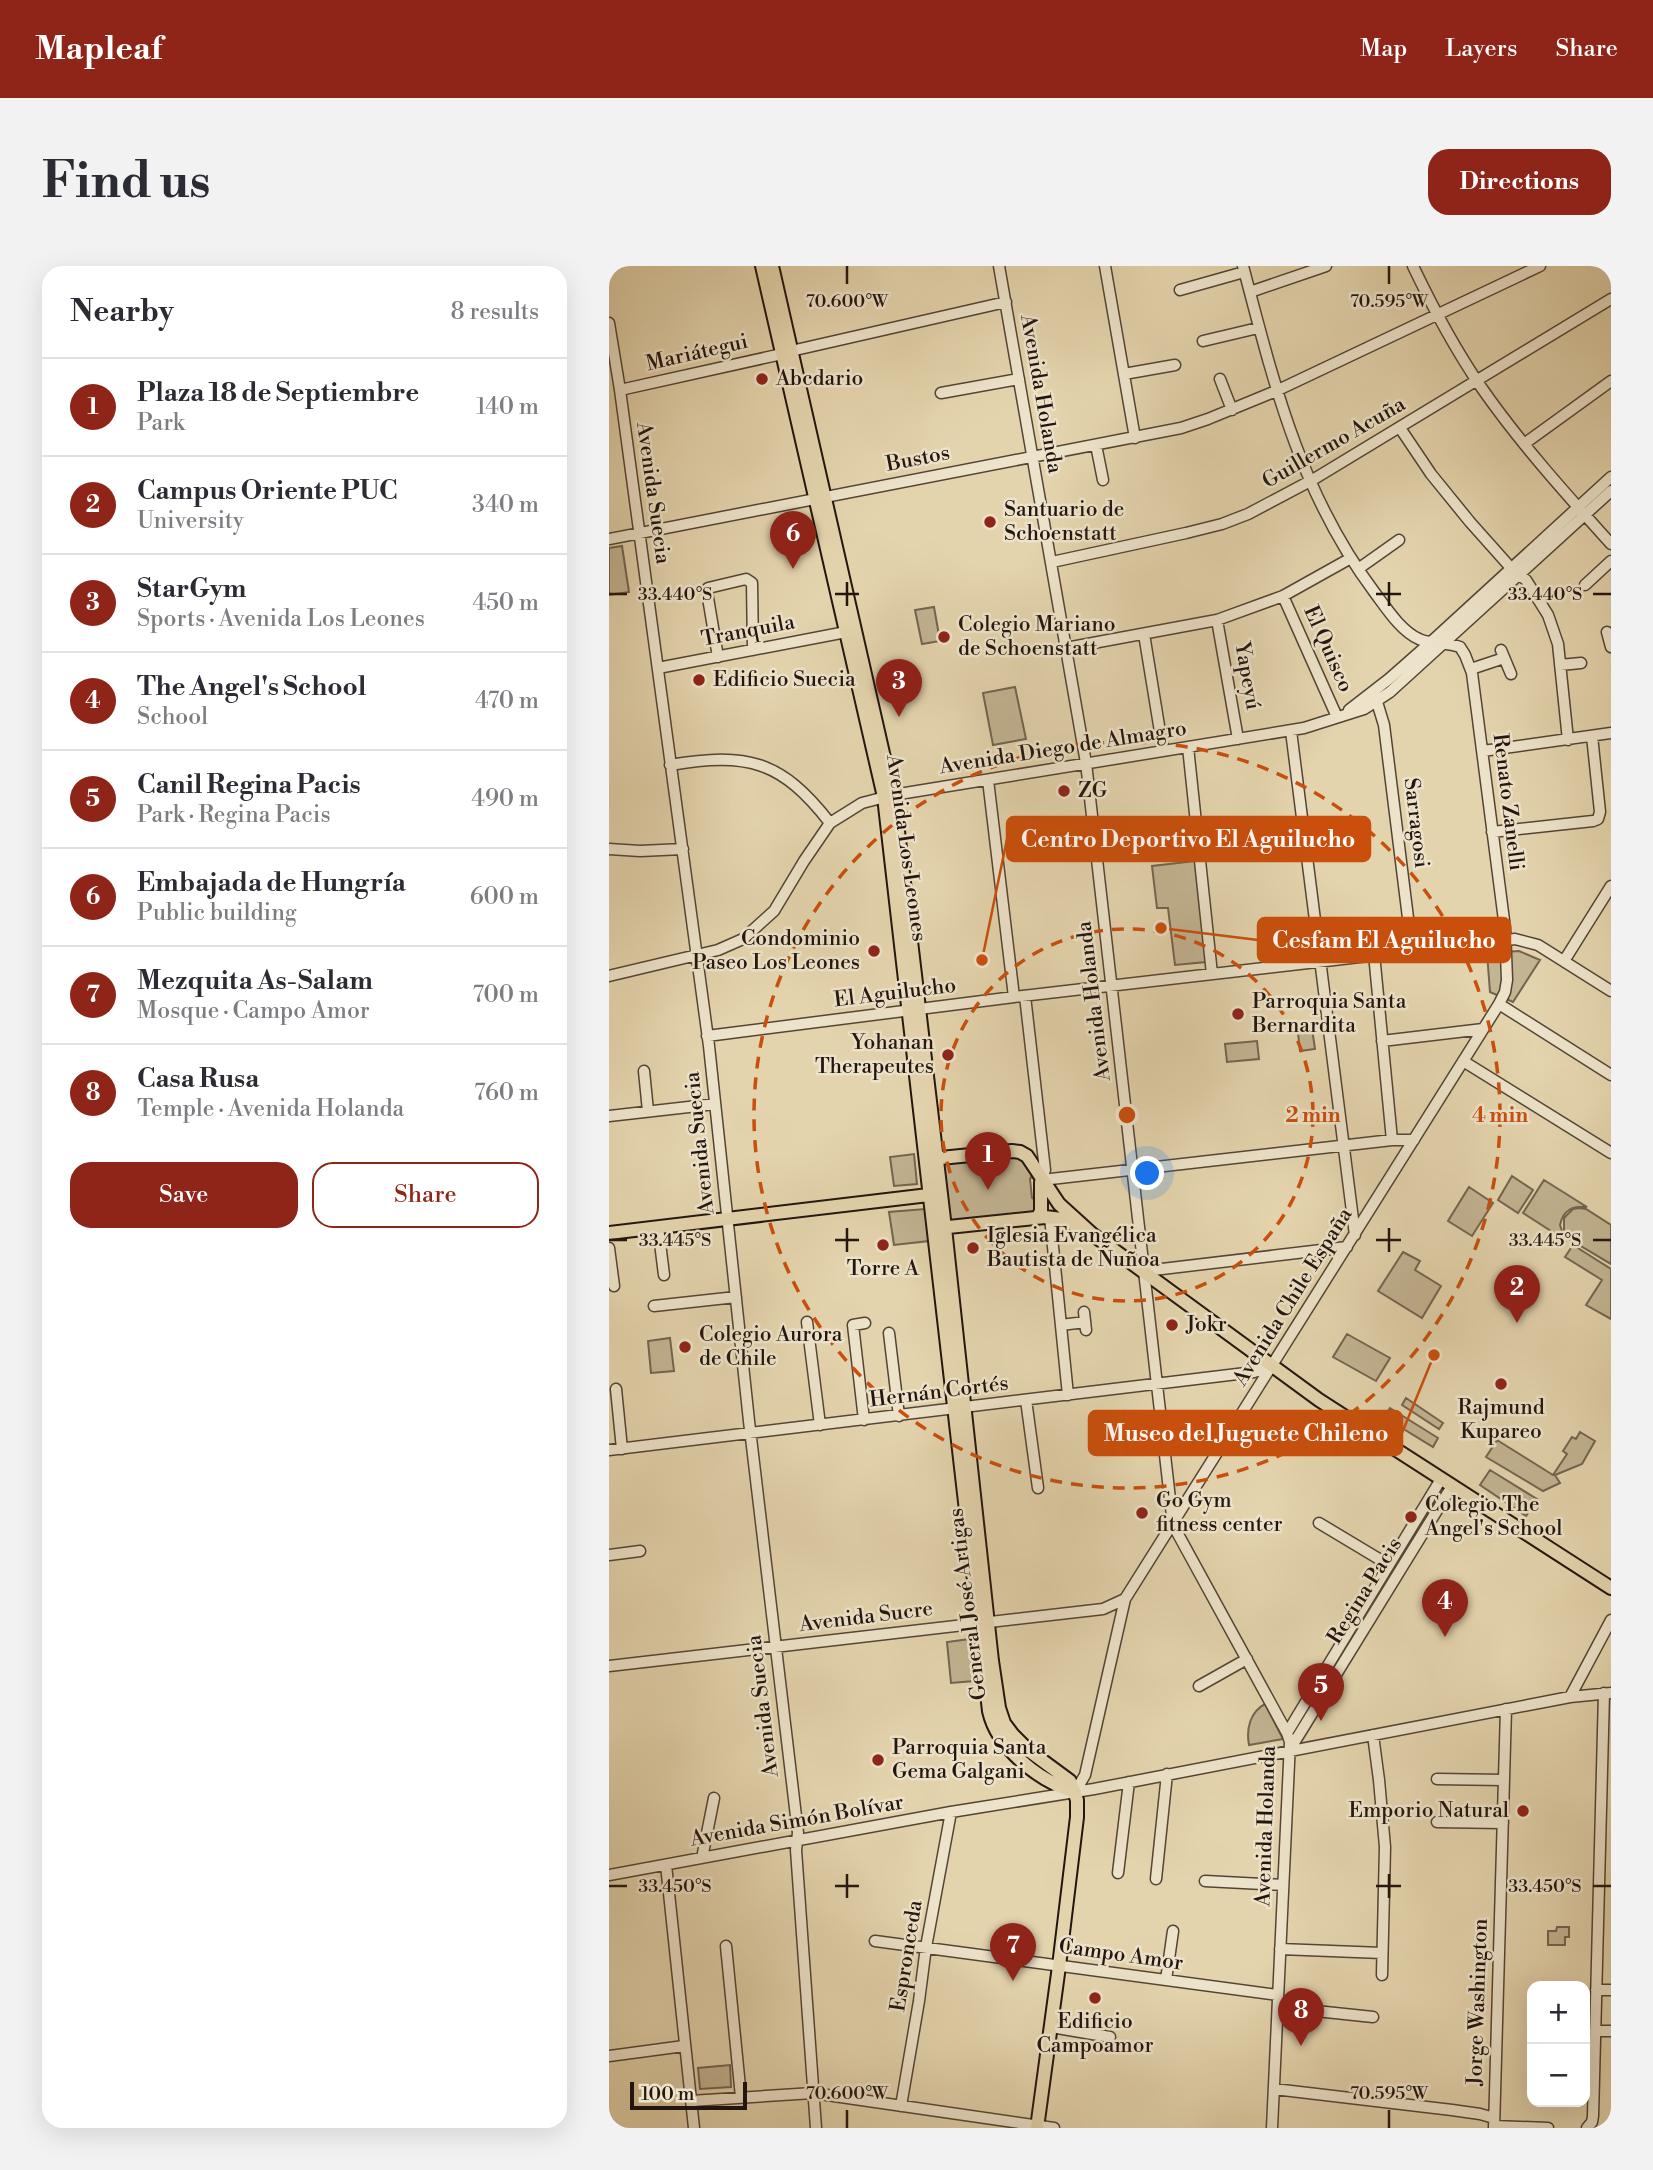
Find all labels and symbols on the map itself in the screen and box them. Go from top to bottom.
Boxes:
text: 70.600°W [806,290,889,313]
text: 70.595°W [1350,290,1429,313]
street label: Avenida Holanda [1014,311,1068,476]
street label: Mariátegui [643,329,751,377]
place label: Abcdario [775,366,863,392]
marker: Abcdario [754,371,770,387]
street label: Guillermo Acuña [1258,391,1411,495]
street label: Avenida Suecia [630,419,676,566]
street label: Bustos [883,440,952,478]
place label: Santuario de Schoenstatt [1004,497,1124,547]
pin: 6 [770,511,816,569]
marker: Santuario de Schoenstatt [982,514,998,530]
text: 33.440°S [638,583,712,606]
text: 33.440°S [1508,583,1582,606]
street label: El Quisco [1297,602,1359,696]
street label: Tranquila [699,609,797,653]
place label: Colegio Mariano de Schoenstatt [958,612,1116,662]
marker: Colegio Mariano de Schoenstatt [936,629,952,645]
street label: Yapeyú [1228,639,1266,712]
pin: 3 [876,659,922,717]
place label: Edificio Suecia [713,667,856,693]
marker: Edificio Suecia [691,672,707,688]
street label: Avenida Diego de Almagro [937,716,1188,781]
street label: Renato Zanelli [1487,732,1529,872]
street label: Avenida Los Leones [880,752,932,943]
street label: Sarragosi [1398,776,1434,870]
place label: ZG [1078,778,1108,804]
marker: ZG [1056,783,1072,799]
callout: Centro Deportivo El Aguilucho [1007,817,1370,861]
text: Centro Deportivo El Aguilucho [1021,826,1355,854]
callout: Cesfam El Aguilucho [1258,918,1510,962]
street label: Avenida Holanda [1071,919,1117,1083]
place label: Condominio Paseo Los Leones [692,926,860,976]
text: Cesfam El Aguilucho [1272,927,1496,955]
marker: Condominio Paseo Los Leones [866,943,882,959]
street label: El Aguilucho [832,973,958,1013]
place label: Parroquia Santa Bernardita [1251,989,1407,1039]
marker: Parroquia Santa Bernardita [1230,1006,1246,1022]
place label: Yohanan Therapeutes [815,1030,934,1080]
marker: Yohanan Therapeutes [940,1047,956,1063]
street label: Avenida Suecia [680,1070,721,1217]
centre of rings [1115,1103,1139,1127]
text: 2 min [1285,1103,1341,1129]
text: 4 min [1472,1103,1528,1129]
pin: 1 [965,1132,1011,1190]
your location [1130,1156,1164,1190]
street label: Avenida Chile España [1227,1203,1359,1392]
place label: Iglesia Evangélica Bautista de Ñuñoa [986,1223,1160,1273]
text: 33.445°S [639,1229,711,1252]
text: 33.445°S [1509,1229,1581,1252]
marker: Torre A [875,1237,891,1253]
marker: Iglesia Evangélica Bautista de Ñuñoa [965,1240,981,1256]
place label: Torre A [847,1256,920,1282]
pin: 2 [1494,1265,1540,1323]
place label: Jokr [1185,1312,1227,1338]
marker: Jokr [1164,1317,1180,1333]
place label: Colegio Aurora de Chile [699,1322,843,1372]
marker: Colegio Aurora de Chile [677,1339,693,1355]
street label: Hernán Cortés [868,1371,1010,1413]
marker: Rajmund Kupareo [1493,1376,1509,1392]
place label: Rajmund Kupareo [1457,1395,1545,1445]
callout: Museo del Juguete Chileno [1089,1411,1402,1455]
text: Museo del Juguete Chileno [1103,1420,1389,1448]
place label: Go Gym fitness center [1156,1488,1283,1538]
place label: Colegio The Angel's School [1424,1492,1562,1542]
marker: Go Gym fitness center [1134,1505,1150,1521]
street label: General José Artigas [943,1506,993,1702]
marker: Colegio The Angel's School [1403,1509,1419,1525]
street label: Regina Pacis [1322,1533,1408,1649]
pin: 4 [1422,1579,1468,1637]
street label: Avenida Sucre [797,1596,934,1638]
street label: Avenida Suecia [741,1633,785,1780]
pin: 5 [1298,1663,1344,1721]
place label: Parroquia Santa Gema Galgani [892,1735,1047,1785]
street label: Avenida Holanda [1250,1745,1282,1908]
marker: Parroquia Santa Gema Galgani [870,1752,886,1768]
street label: Avenida Simón Bolívar [687,1789,906,1853]
place label: Emporio Natural [1349,1798,1509,1824]
marker: Emporio Natural [1515,1803,1531,1819]
text: 33.450°S [638,1875,712,1898]
text: 33.450°S [1508,1875,1582,1898]
street label: Espronceda [885,1898,929,2014]
street label: Jorge Washington [1462,1918,1494,2087]
pin: 7 [990,1923,1036,1981]
street label: Campo Amor [1057,1933,1185,1977]
pin: 8 [1278,1988,1324,2046]
marker: Edificio Campoamor [1087,1990,1103,2006]
place label: Edificio Campoamor [1036,2009,1154,2059]
scale bar [630,2079,747,2111]
text: 70.600°W [806,2082,889,2105]
text: 70.595°W [1350,2082,1429,2105]

